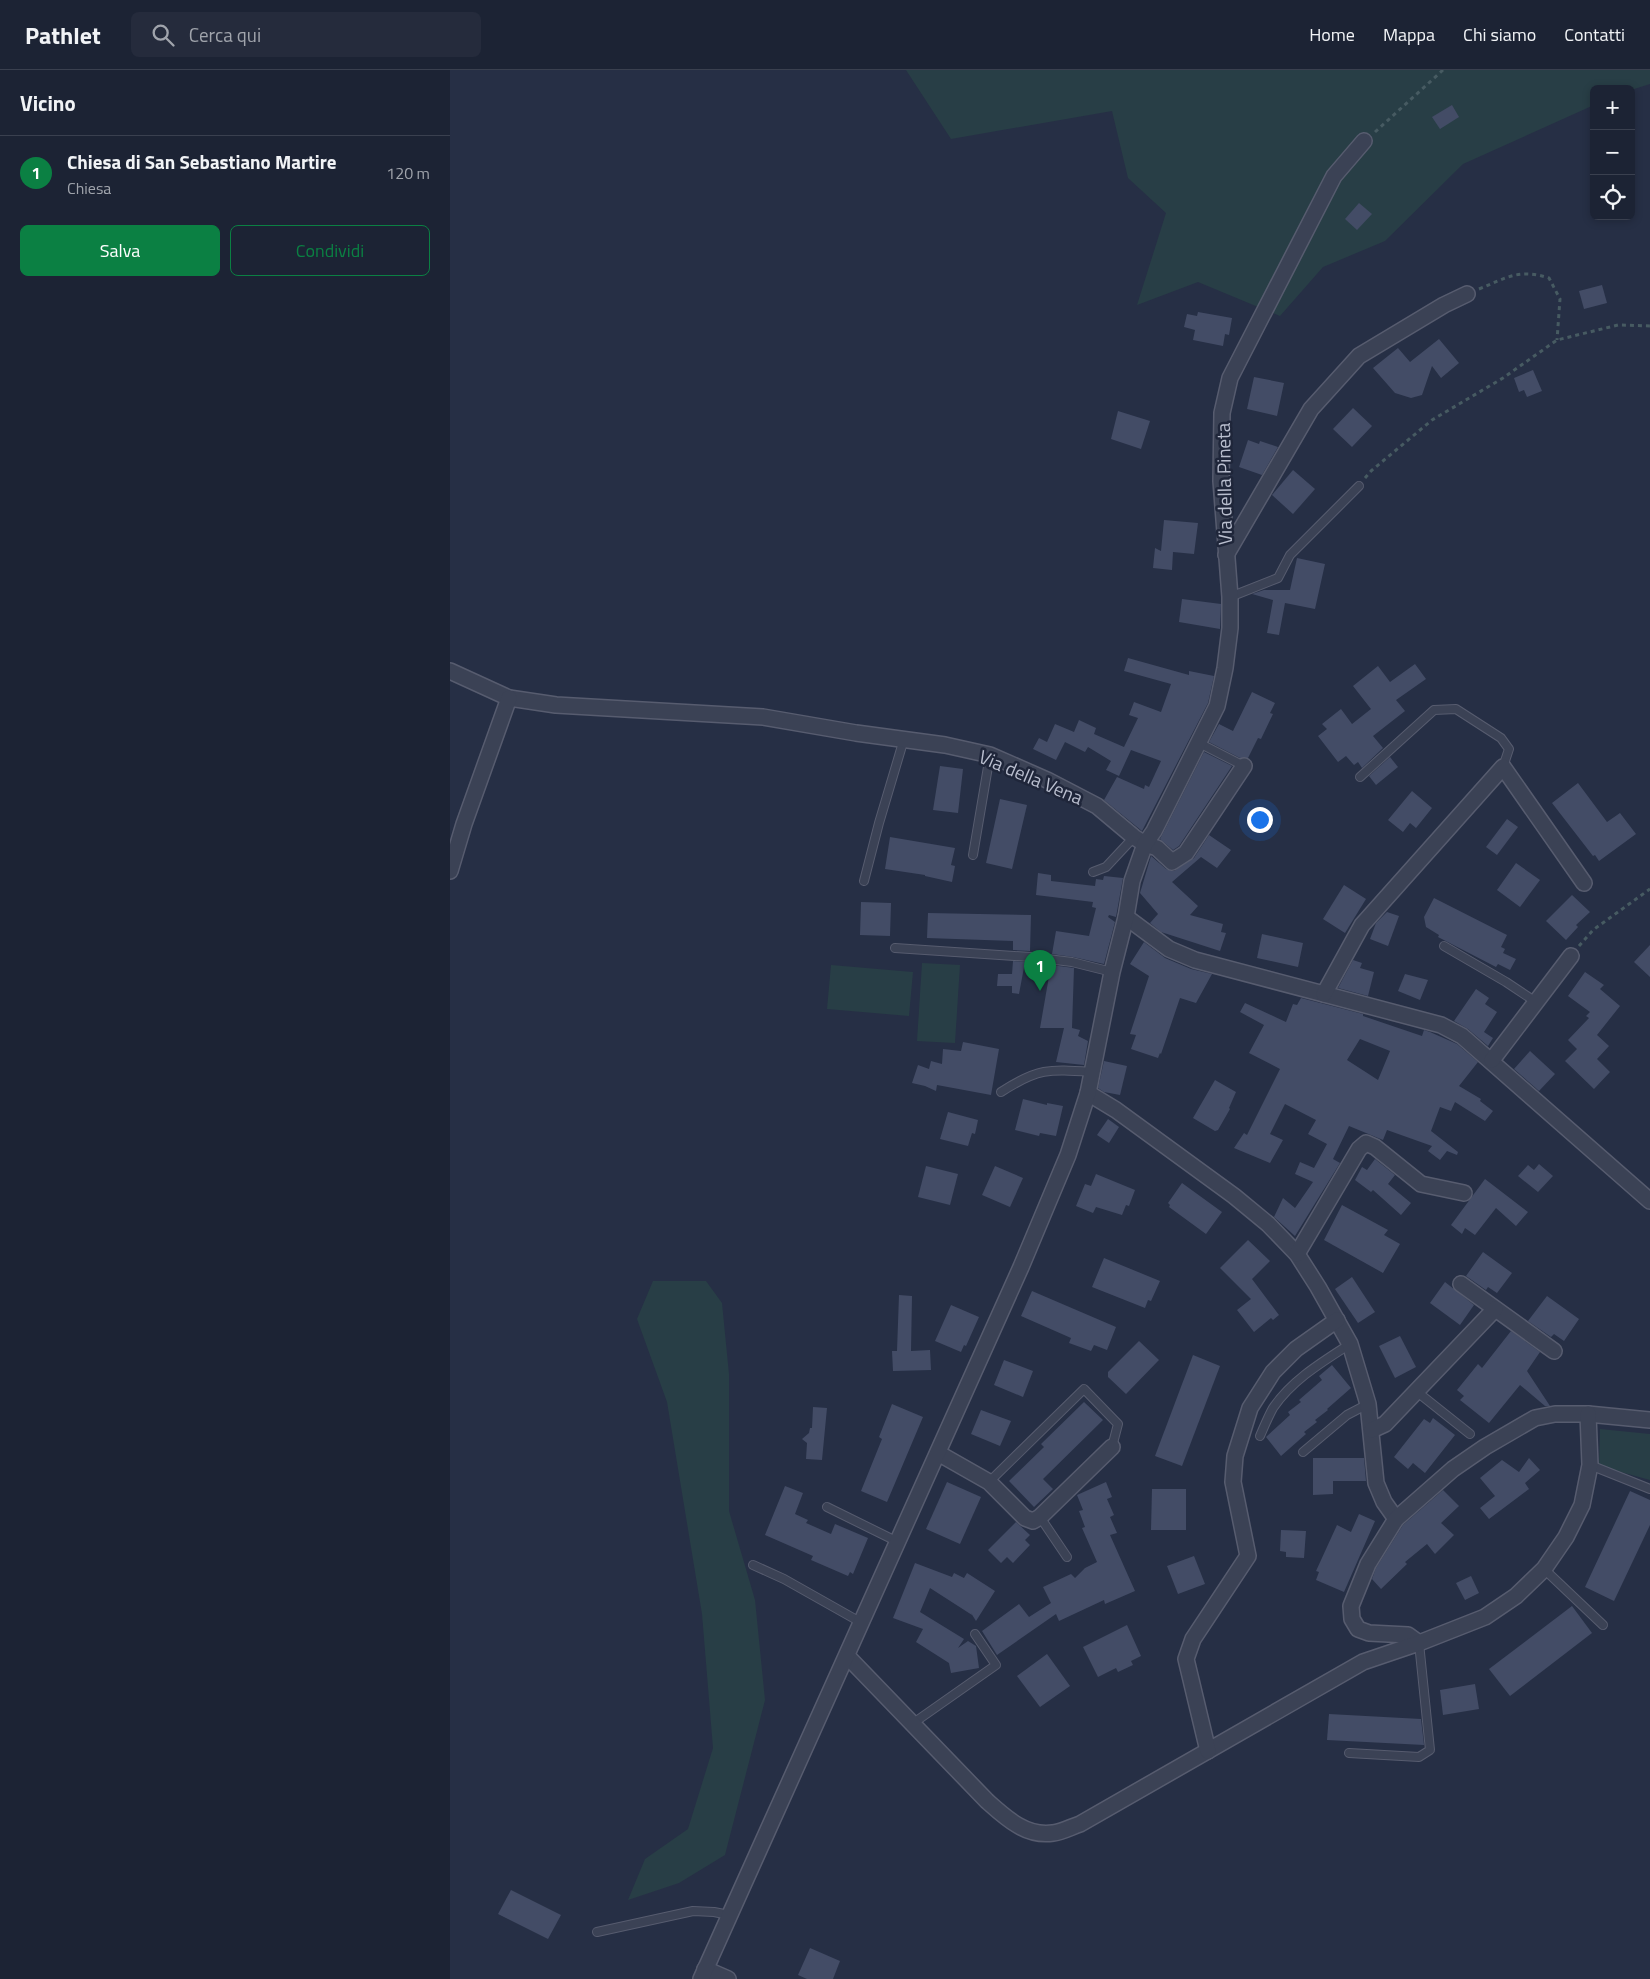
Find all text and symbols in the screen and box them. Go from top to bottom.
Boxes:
search box [131,12,481,57]
text: Pathlet [25,17,101,53]
text: Cerca qui [189,20,261,49]
icon: search [149,21,177,49]
text: Home [1309,21,1355,48]
text: Mappa [1383,21,1435,48]
text: Chi siamo [1463,21,1536,48]
text: Contatti [1564,21,1625,48]
map controls [1590,85,1635,220]
button: + [1590,85,1635,130]
text: Vicino [20,87,76,119]
button: − [1590,130,1635,175]
text: Chiesa di San Sebastiano Martire [67,147,337,176]
text: 1 [32,161,40,185]
text: 120 m [386,161,430,185]
button: locate [1590,175,1635,220]
text: Chiesa [67,176,111,200]
button: Salva [20,225,220,276]
button: Condividi [230,225,430,276]
street label: Via della Pineta [1208,422,1239,545]
street label: Via della Vena [975,742,1088,812]
your location [1247,807,1273,833]
pin: 1 [1024,950,1056,991]

